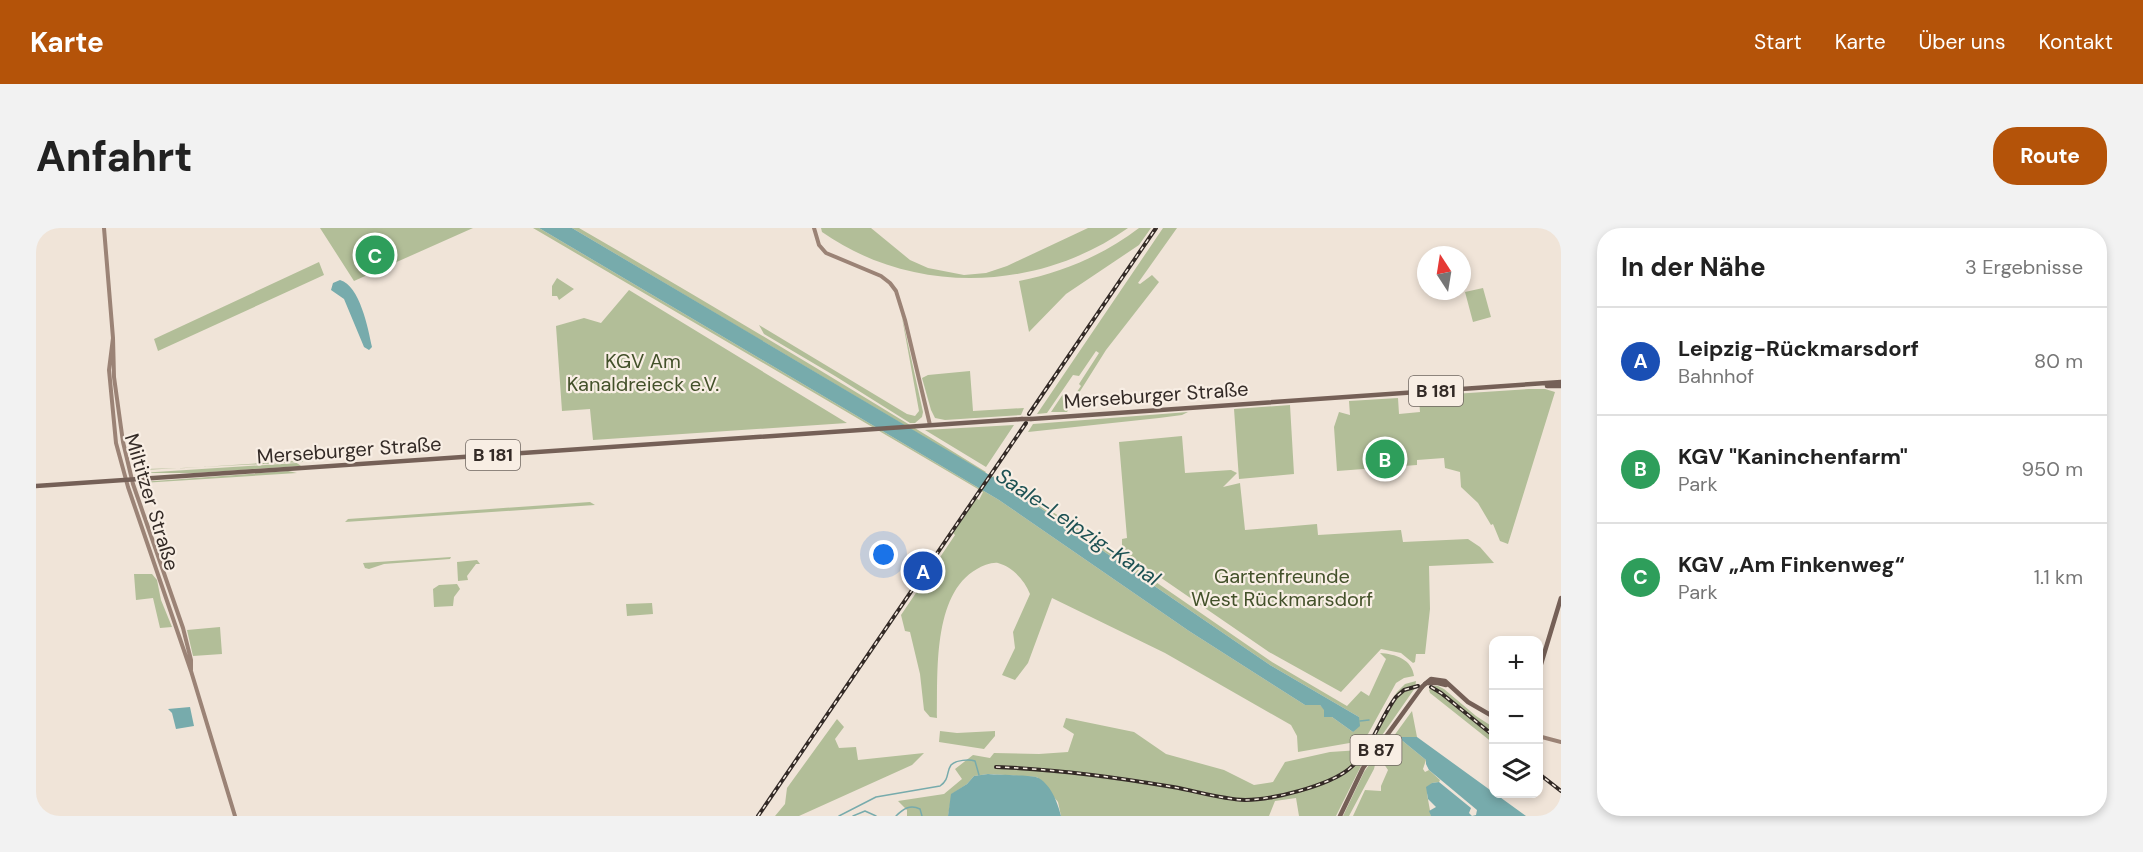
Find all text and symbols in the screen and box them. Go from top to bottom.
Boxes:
text: Karte [30,24,104,61]
text: Start [1754,28,1802,56]
text: Karte [1835,28,1886,56]
text: Über uns [1919,28,2005,56]
text: Kontakt [2038,28,2113,56]
button: Route [1993,127,2107,185]
text: Anfahrt [36,129,192,184]
pin: C [356,232,394,278]
north arrow [1417,246,1471,300]
text: In der Nähe [1621,250,1766,284]
text: 3 Ergebnisse [1965,254,2083,280]
text: Leipzig-Rückmarsdorf [1678,334,1919,363]
park label: KGV Am Kanaldreieck e.V. [567,348,719,397]
text: A [1633,348,1648,374]
text: 80 m [2034,348,2083,374]
text: Bahnhof [1678,363,1754,389]
street label: Merseburger Straße [1063,376,1249,414]
road number: B 181 [1409,376,1463,406]
street label: Miltitzer Straße [119,430,185,574]
street label: Merseburger Straße [256,431,442,469]
pin: B [1366,436,1404,482]
road number: B 181 [466,440,520,470]
text: KGV "Kaninchenfarm" [1678,442,1908,471]
text: B [1634,456,1647,482]
text: 950 m [2021,456,2083,482]
water label: Saale-Leipzig-Kanal [990,461,1166,593]
text: Park [1678,471,1718,497]
your location [869,540,898,569]
pin: A [904,548,942,594]
text: KGV „Am Finkenweg“ [1678,550,1905,579]
park label: Gartenfreunde West Rückmarsdorf [1191,563,1373,612]
text: C [1633,564,1648,590]
text: 1.1 km [2034,564,2083,590]
text: Park [1678,579,1718,605]
map controls [1489,636,1543,798]
button: + [1489,636,1543,690]
button: − [1489,690,1543,744]
road number: B 87 [1350,735,1402,765]
button: layers [1489,744,1543,798]

